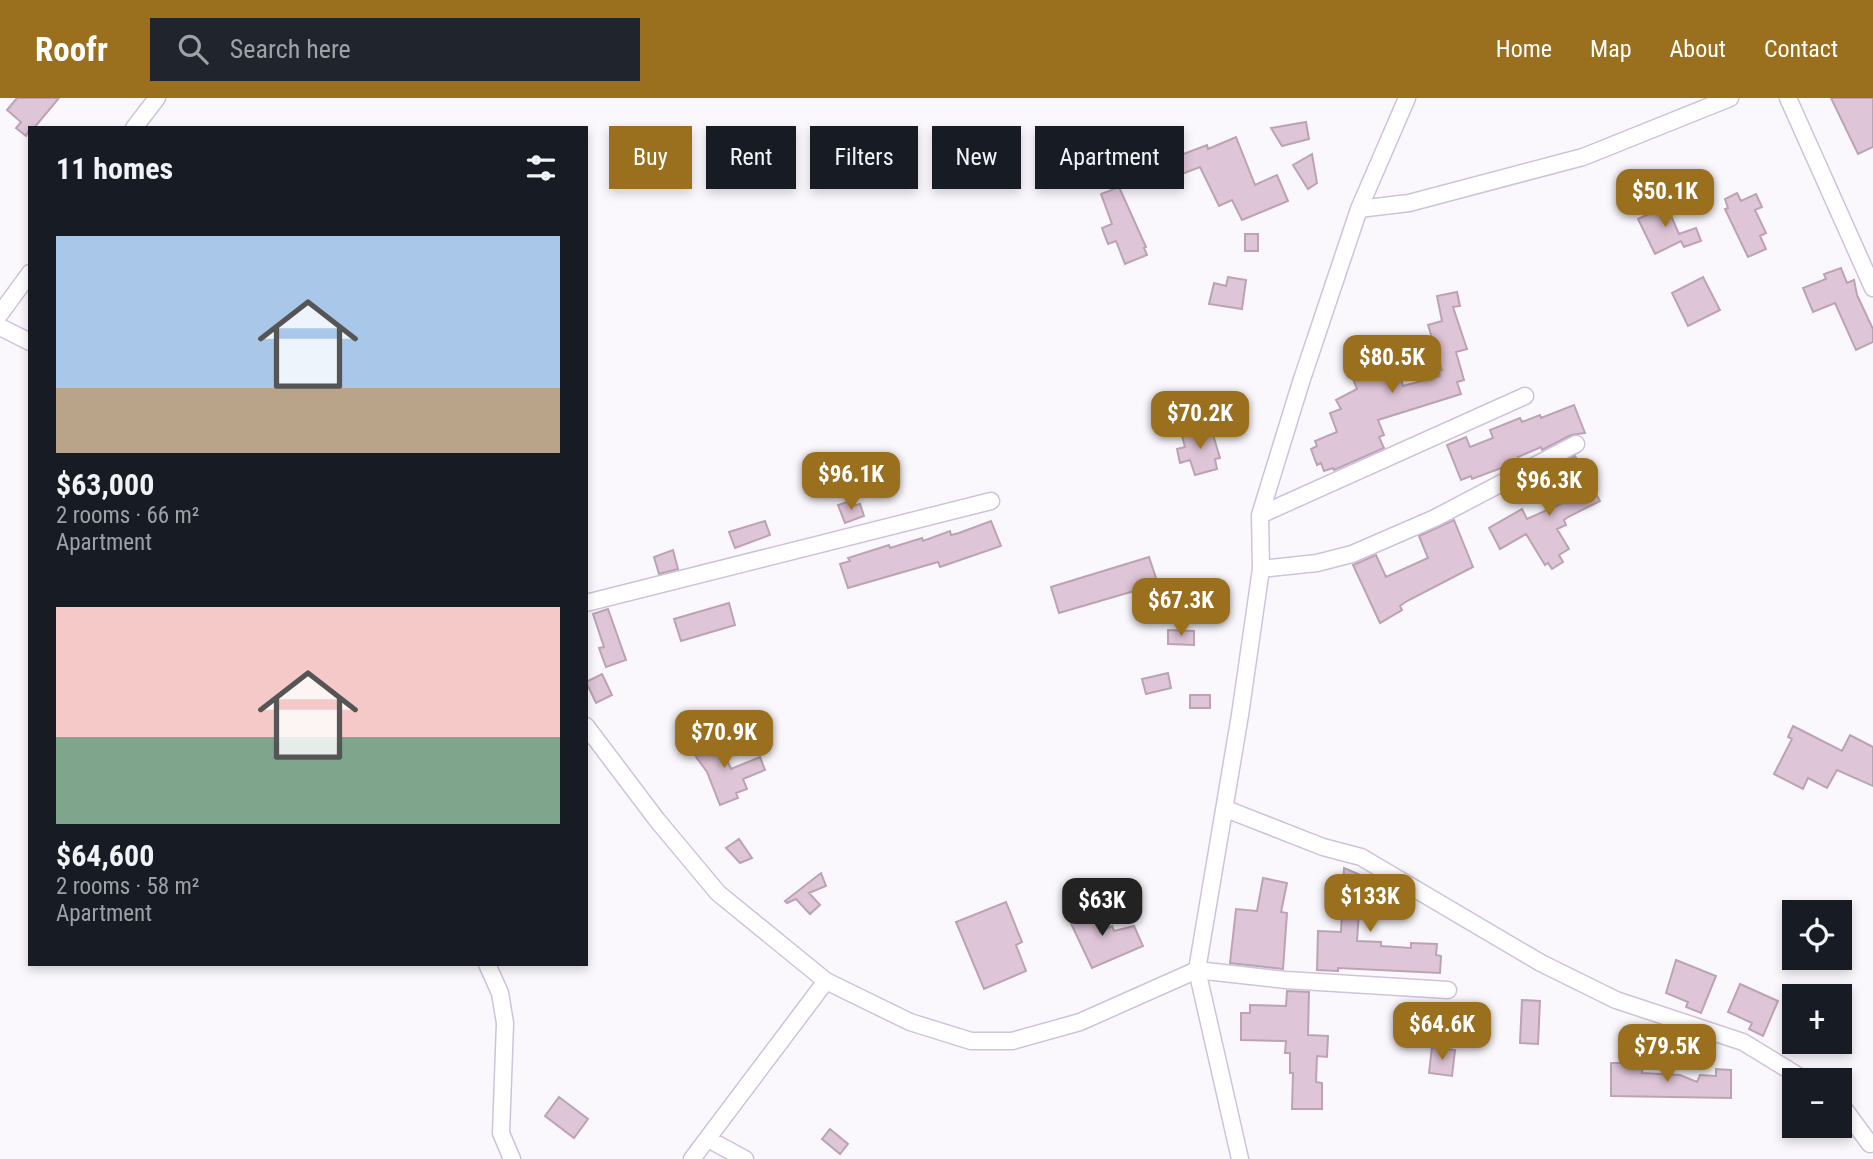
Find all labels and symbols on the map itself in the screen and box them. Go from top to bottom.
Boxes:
pin: $50.1K [1608,170,1722,229]
pin: $80.5K [1335,336,1449,395]
pin: $70.2K [1143,392,1257,451]
pin: $96.1K [794,452,908,512]
pin: $96.3K [1492,458,1606,518]
pin: $67.3K [1124,578,1238,638]
pin: $70.9K [667,710,781,770]
pin: $133K [1321,874,1419,934]
pin: $63K [1061,878,1143,938]
pin: $64.6K [1385,1002,1499,1062]
pin: $79.5K [1610,1024,1724,1084]

